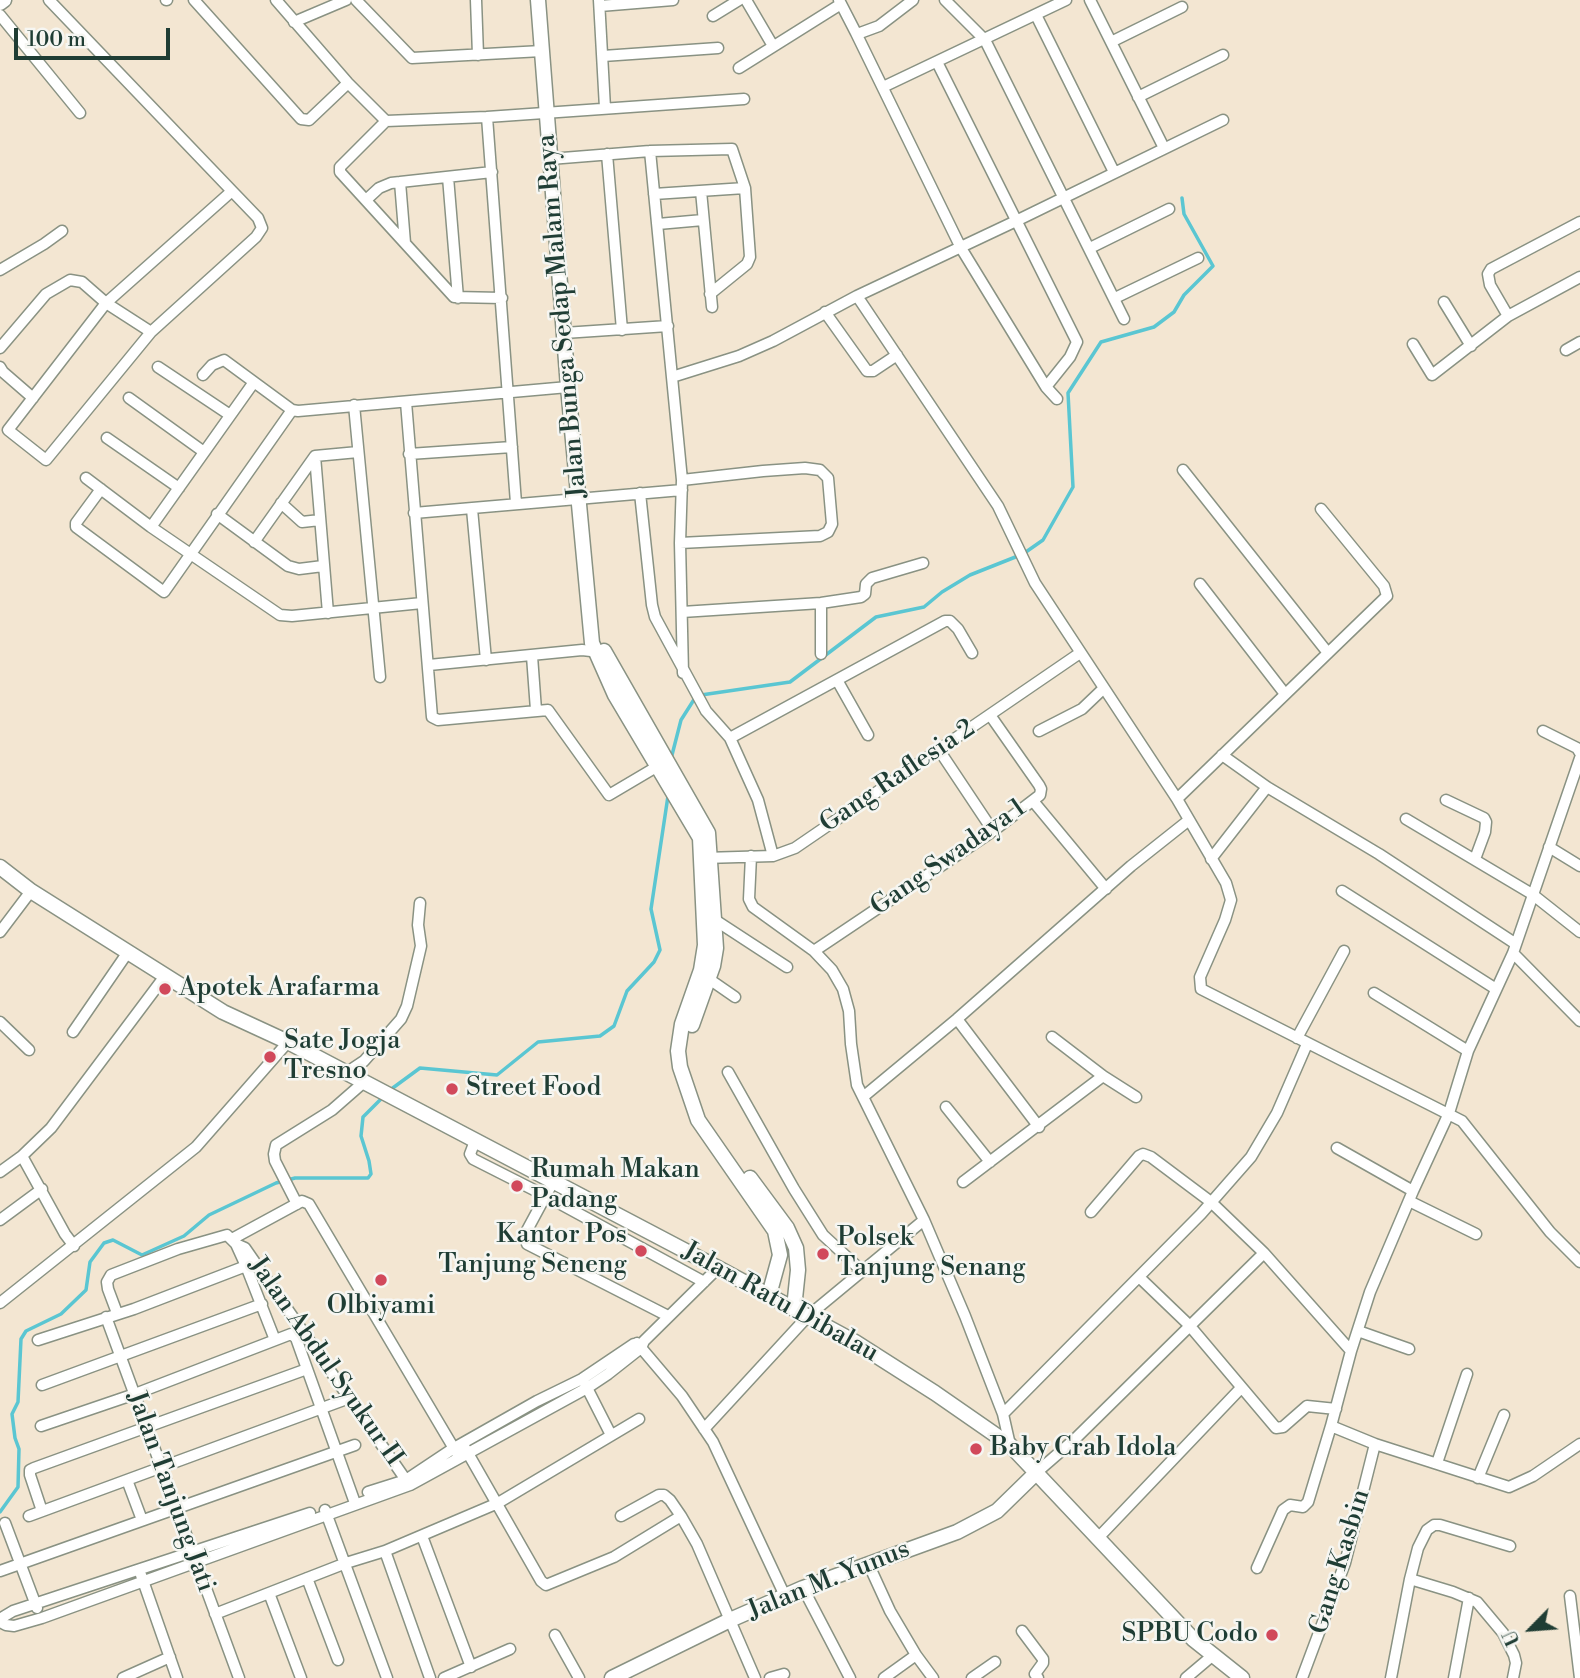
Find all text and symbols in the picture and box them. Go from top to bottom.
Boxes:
scale bar [18,14,173,58]
text: 100 m [27,27,86,53]
street label: Jalan Bunga Sedap Malam Raya [532,133,594,499]
street label: Gang Raflesia 2 [814,714,982,840]
street label: Gang Swadaya 1 [865,793,1033,923]
place label: Apotek Arafarma [179,973,380,1005]
marker: Apotek Arafarma [157,981,173,997]
place label: Sate Jogja Tresno [284,1026,401,1088]
marker: Sate Jogja Tresno [262,1049,278,1065]
place label: Street Food [466,1073,601,1105]
marker: Street Food [444,1081,460,1097]
place label: Rumah Makan Padang [531,1155,700,1216]
marker: Rumah Makan Padang [509,1178,525,1194]
place label: Kantor Pos Tanjung Seneng [438,1220,627,1282]
place label: Polsek Tanjung Senang [837,1223,1026,1284]
street label: Jalan Ratu Dibalau [676,1236,884,1370]
marker: Kantor Pos Tanjung Seneng [633,1243,649,1259]
marker: Polsek Tanjung Senang [815,1246,831,1262]
street label: Jalan Abdul Syukur II [241,1251,409,1473]
marker: Olbiyami [373,1272,389,1288]
place label: Olbiyami [327,1291,435,1323]
street label: Jalan Tanjung Jati [119,1388,221,1596]
place label: Baby Crab Idola [990,1433,1176,1465]
marker: Baby Crab Idola [968,1441,984,1457]
street label: Gang Kasbin [1304,1486,1378,1638]
street label: Jalan M. Yunus [743,1534,915,1628]
north arrow [1496,1594,1566,1664]
place label: SPBU Codo [1121,1619,1258,1651]
text: U [1498,1626,1526,1650]
marker: SPBU Codo [1264,1627,1280,1643]

